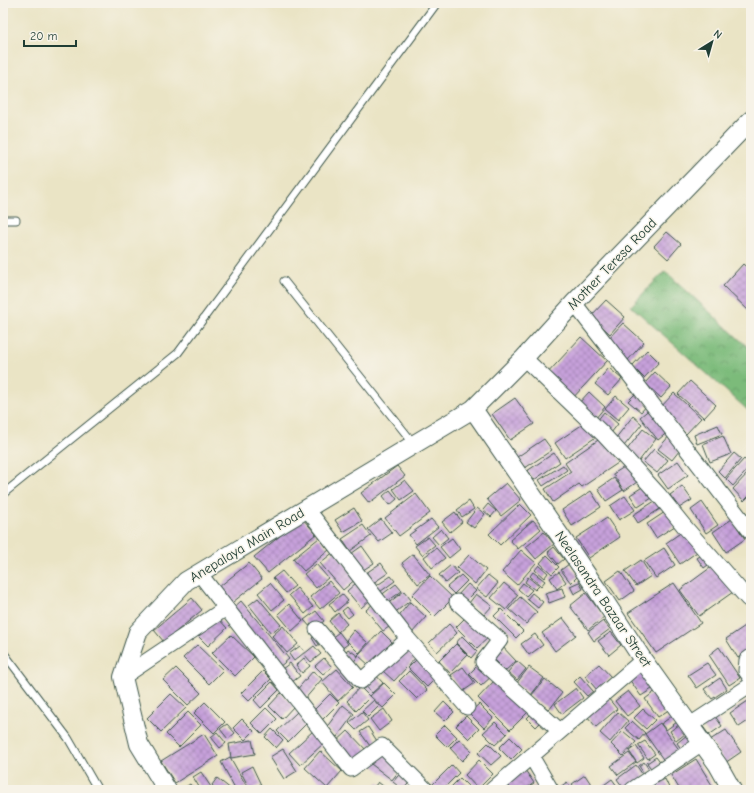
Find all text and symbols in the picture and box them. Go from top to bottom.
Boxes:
scale bar [24,22,76,48]
north arrow [692,22,732,62]
text: N [711,27,724,42]
text: 20 m [30,29,58,43]
street label: Mother Teresa Road [564,215,660,313]
street label: Anepalaya Main Road [187,504,307,586]
street label: Neelasandra Bazaar Street [551,528,655,671]

